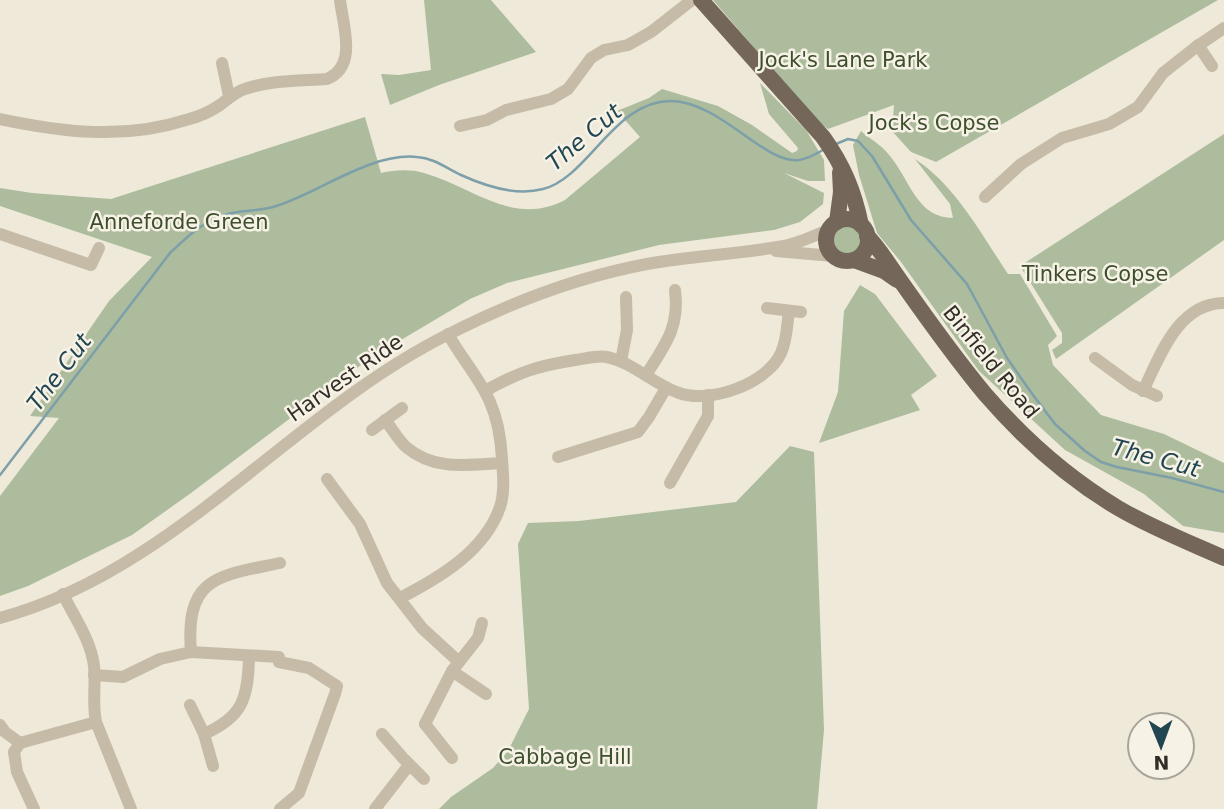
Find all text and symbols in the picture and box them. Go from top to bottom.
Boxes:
park label: Jock's Lane Park [757,48,928,72]
water label: The Cut [541,98,627,176]
park label: Jock's Copse [867,111,999,135]
park label: Anneforde Green [90,210,268,234]
park label: Tinkers Copse [1021,262,1168,286]
street label: Binfield Road [938,301,1044,423]
water label: The Cut [22,328,97,416]
street label: Harvest Ride [283,329,407,427]
water label: The Cut [1109,434,1204,482]
north arrow [1126,711,1196,781]
park label: Cabbage Hill [498,745,632,769]
text: N [1153,752,1169,774]

